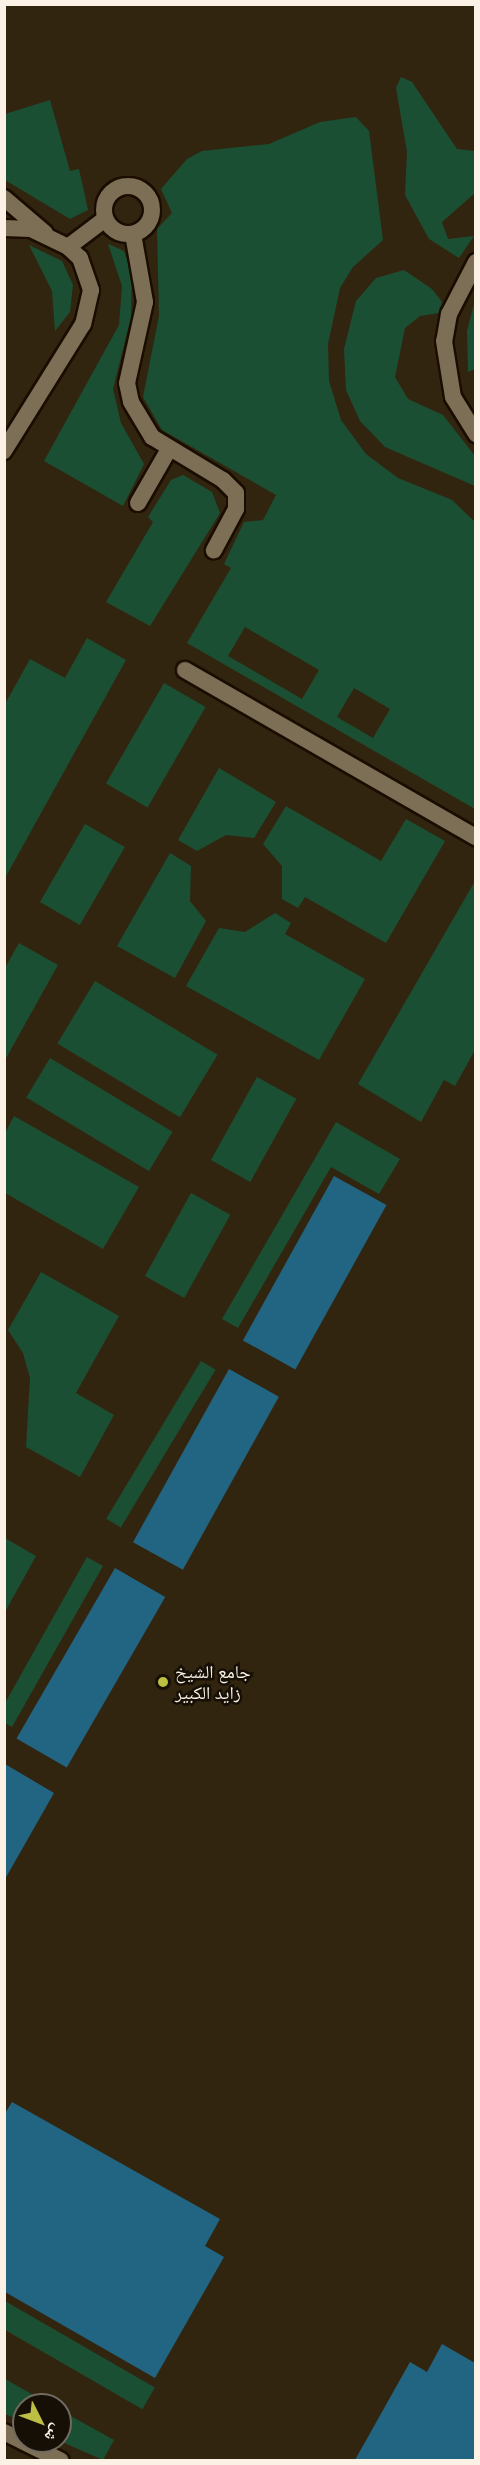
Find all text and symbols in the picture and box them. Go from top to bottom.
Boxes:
place label: جامع الشيخ زايد الكبير [175,1661,251,1704]
marker: جامع الشيخ زايد الكبير [156,1675,170,1689]
north arrow [12,2393,72,2453]
text: ش [40,2420,68,2447]

